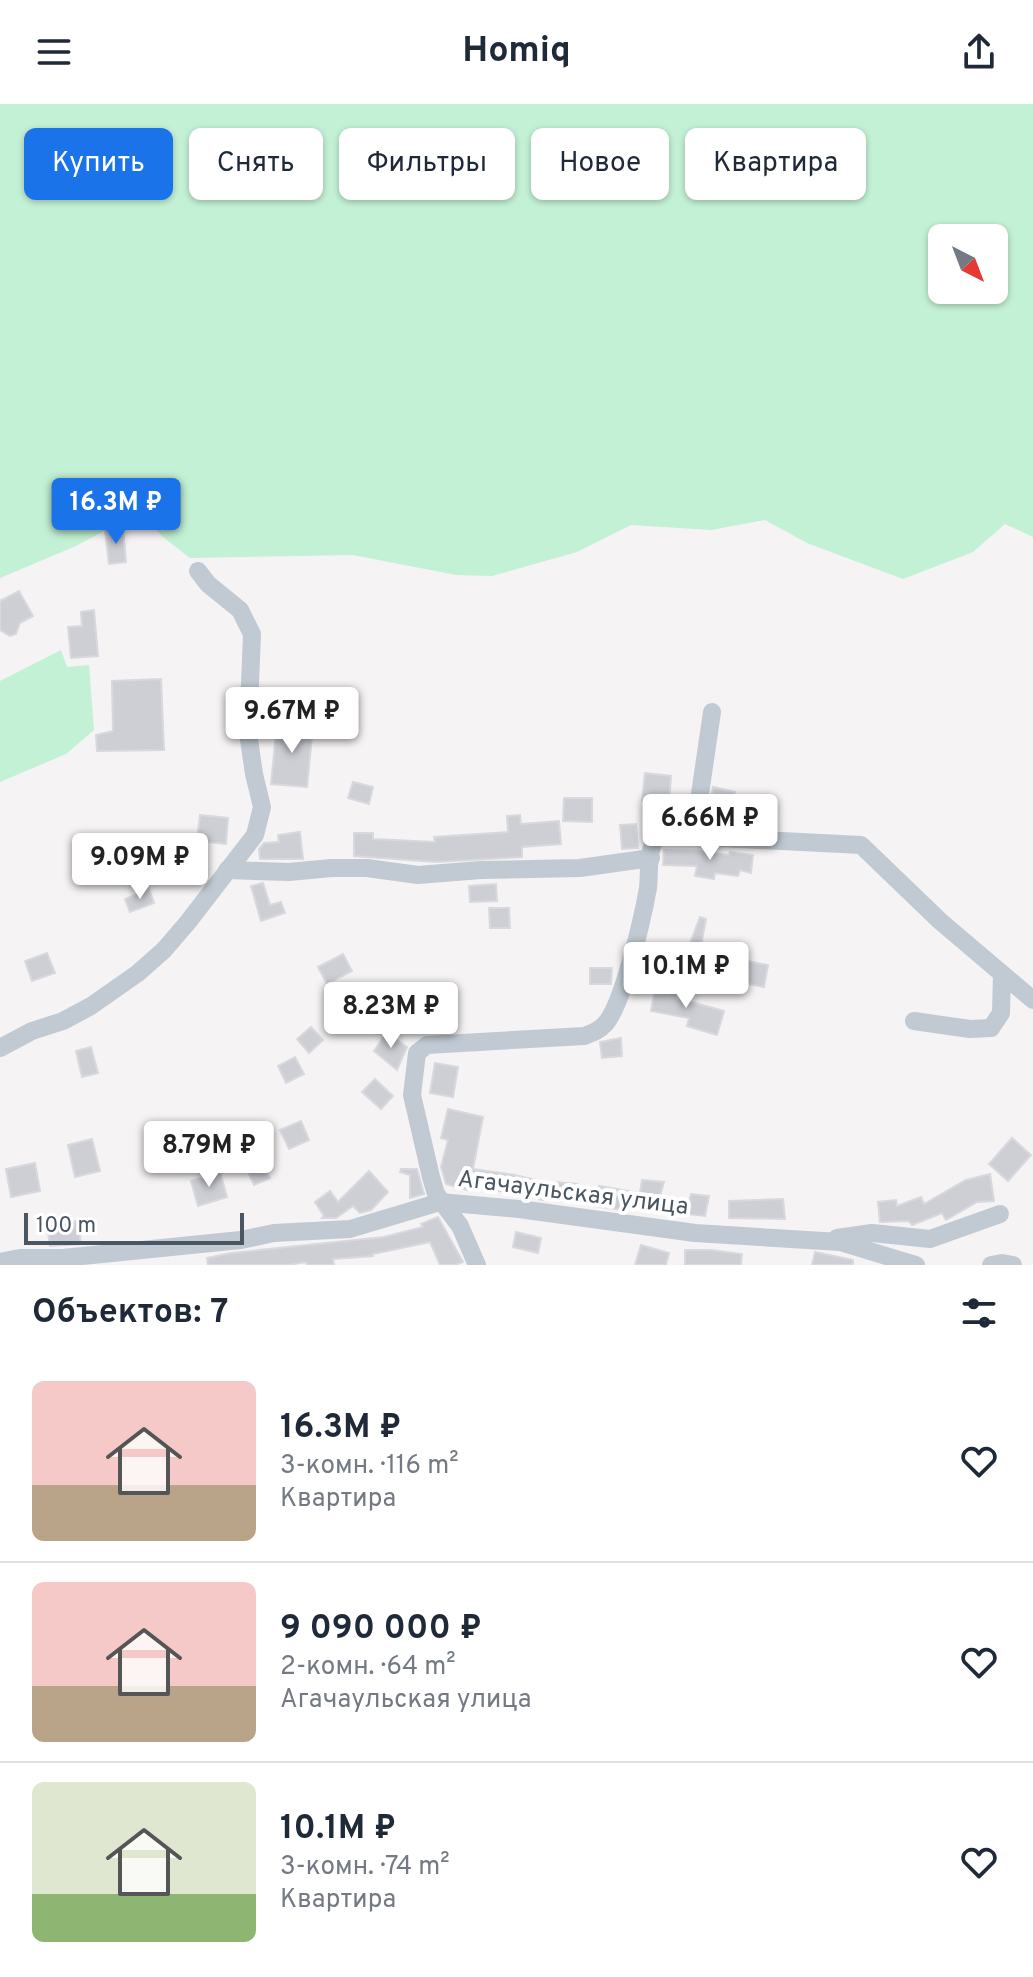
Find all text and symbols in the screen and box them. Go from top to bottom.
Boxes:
text: Homiq [462,29,571,75]
icon: menu [32,30,76,74]
icon: share [957,30,1001,74]
chip: Купить [24,128,173,200]
chip: Снять [189,128,323,200]
chip: Фильтры [339,128,515,200]
chip: Новое [531,128,669,200]
chip: Квартира [685,128,866,200]
north arrow [928,224,1008,304]
map controls [928,224,1008,304]
pin: 16.3M ₽ [42,478,190,546]
text: 16.3M ₽ [70,487,162,520]
pin: 9.67M ₽ [218,687,366,755]
text: 9.67M ₽ [244,696,340,729]
pin: 6.66M ₽ [636,794,784,862]
text: 6.66M ₽ [661,803,759,836]
pin: 9.09M ₽ [66,833,214,901]
text: 9.09M ₽ [90,842,190,875]
pin: 10.1M ₽ [612,942,760,1010]
text: 10.1M ₽ [642,951,730,984]
pin: 8.23M ₽ [317,982,465,1050]
text: 8.23M ₽ [342,991,440,1024]
pin: 8.79M ₽ [135,1121,283,1189]
text: 8.79M ₽ [162,1130,256,1163]
street label: Агачаульская улица [456,1165,690,1223]
scale bar [24,1209,244,1245]
text: 100 m [36,1213,96,1240]
icon: filters [957,1291,1001,1335]
text: Объектов: 7 [32,1292,228,1335]
text: 16.3M ₽ [280,1407,401,1450]
icon: home [96,1413,192,1509]
icon: heart [957,1439,1001,1483]
text: 3-комн. · 116 m² [280,1450,459,1483]
text: Квартира [280,1483,396,1516]
text: 9 090 000 ₽ [280,1608,482,1651]
icon: home [96,1614,192,1710]
icon: heart [957,1640,1001,1684]
text: 2-комн. · 64 m² [280,1651,456,1684]
text: Агачаульская улица [280,1684,532,1717]
text: 10.1M ₽ [280,1808,396,1851]
icon: home [96,1814,192,1910]
icon: heart [957,1840,1001,1884]
text: 3-комн. · 74 m² [280,1851,450,1884]
text: Квартира [280,1884,396,1917]

